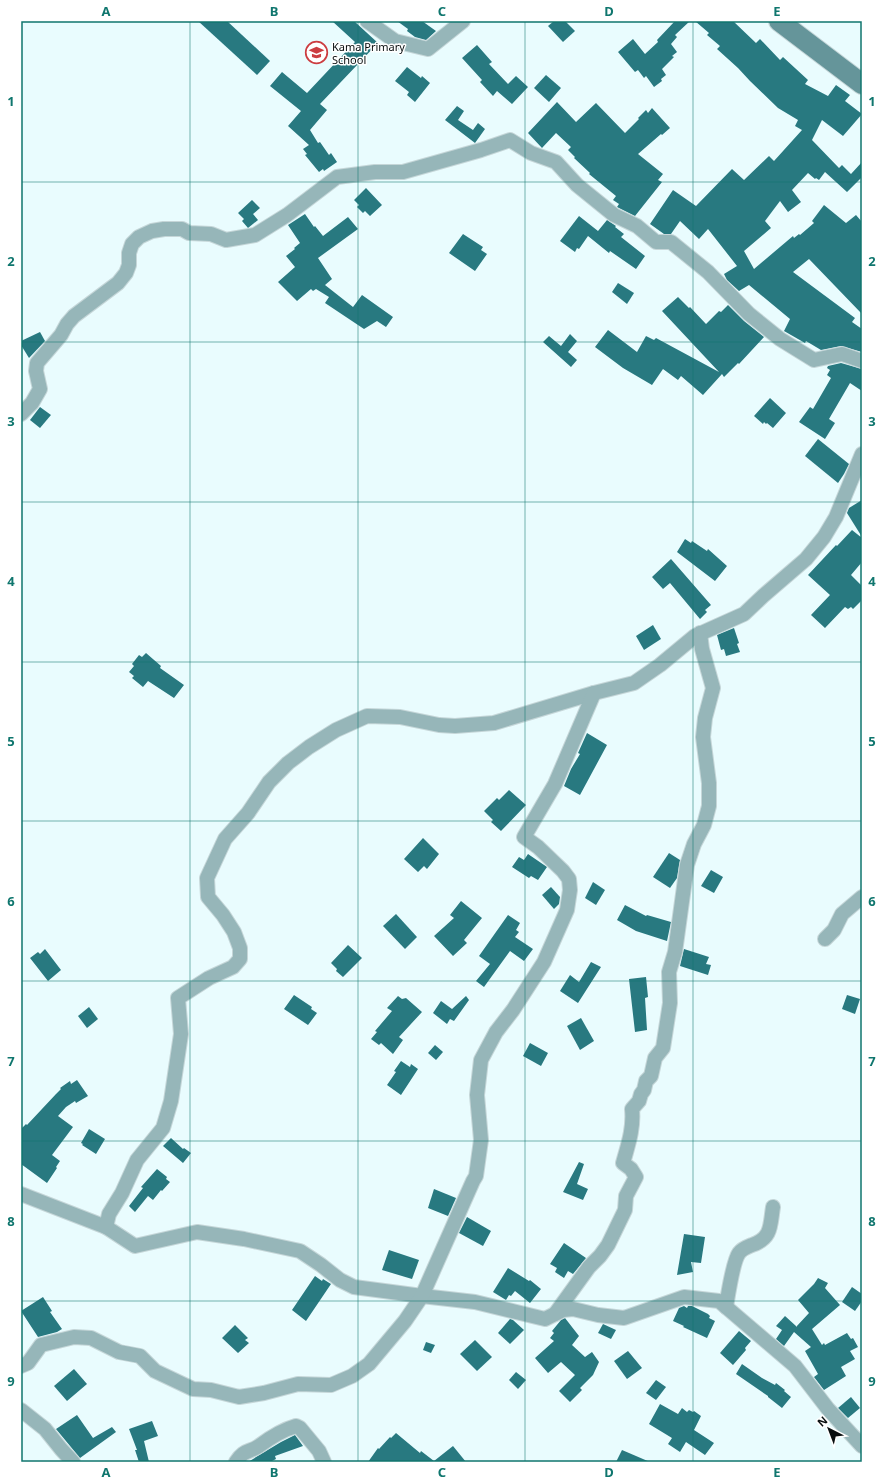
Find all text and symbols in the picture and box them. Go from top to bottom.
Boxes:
text: A [102,2,111,20]
text: B [270,2,278,20]
text: C [438,2,446,20]
text: D [604,2,614,20]
text: E [773,2,781,20]
place label: Kama Primary School [332,39,405,67]
school or university icon: Kama Primary School [304,40,330,66]
text: 1 [7,92,15,110]
text: 1 [868,92,876,110]
text: 2 [7,252,15,270]
text: 2 [868,252,876,270]
text: 3 [7,412,15,430]
text: 3 [868,412,876,430]
text: 4 [7,572,15,590]
text: 4 [868,572,876,590]
text: 5 [7,732,15,750]
text: 5 [868,732,876,750]
text: 6 [7,892,15,910]
text: 6 [868,892,876,910]
text: 7 [7,1052,15,1070]
text: 7 [868,1052,876,1070]
text: 8 [7,1212,15,1230]
text: 8 [868,1212,876,1230]
text: 9 [7,1372,15,1390]
text: 9 [868,1372,876,1390]
north arrow [809,1409,849,1449]
text: N [814,1413,830,1430]
text: A [102,1463,111,1481]
text: B [270,1463,278,1481]
text: C [438,1463,446,1481]
text: D [604,1463,614,1481]
text: E [773,1463,781,1481]

